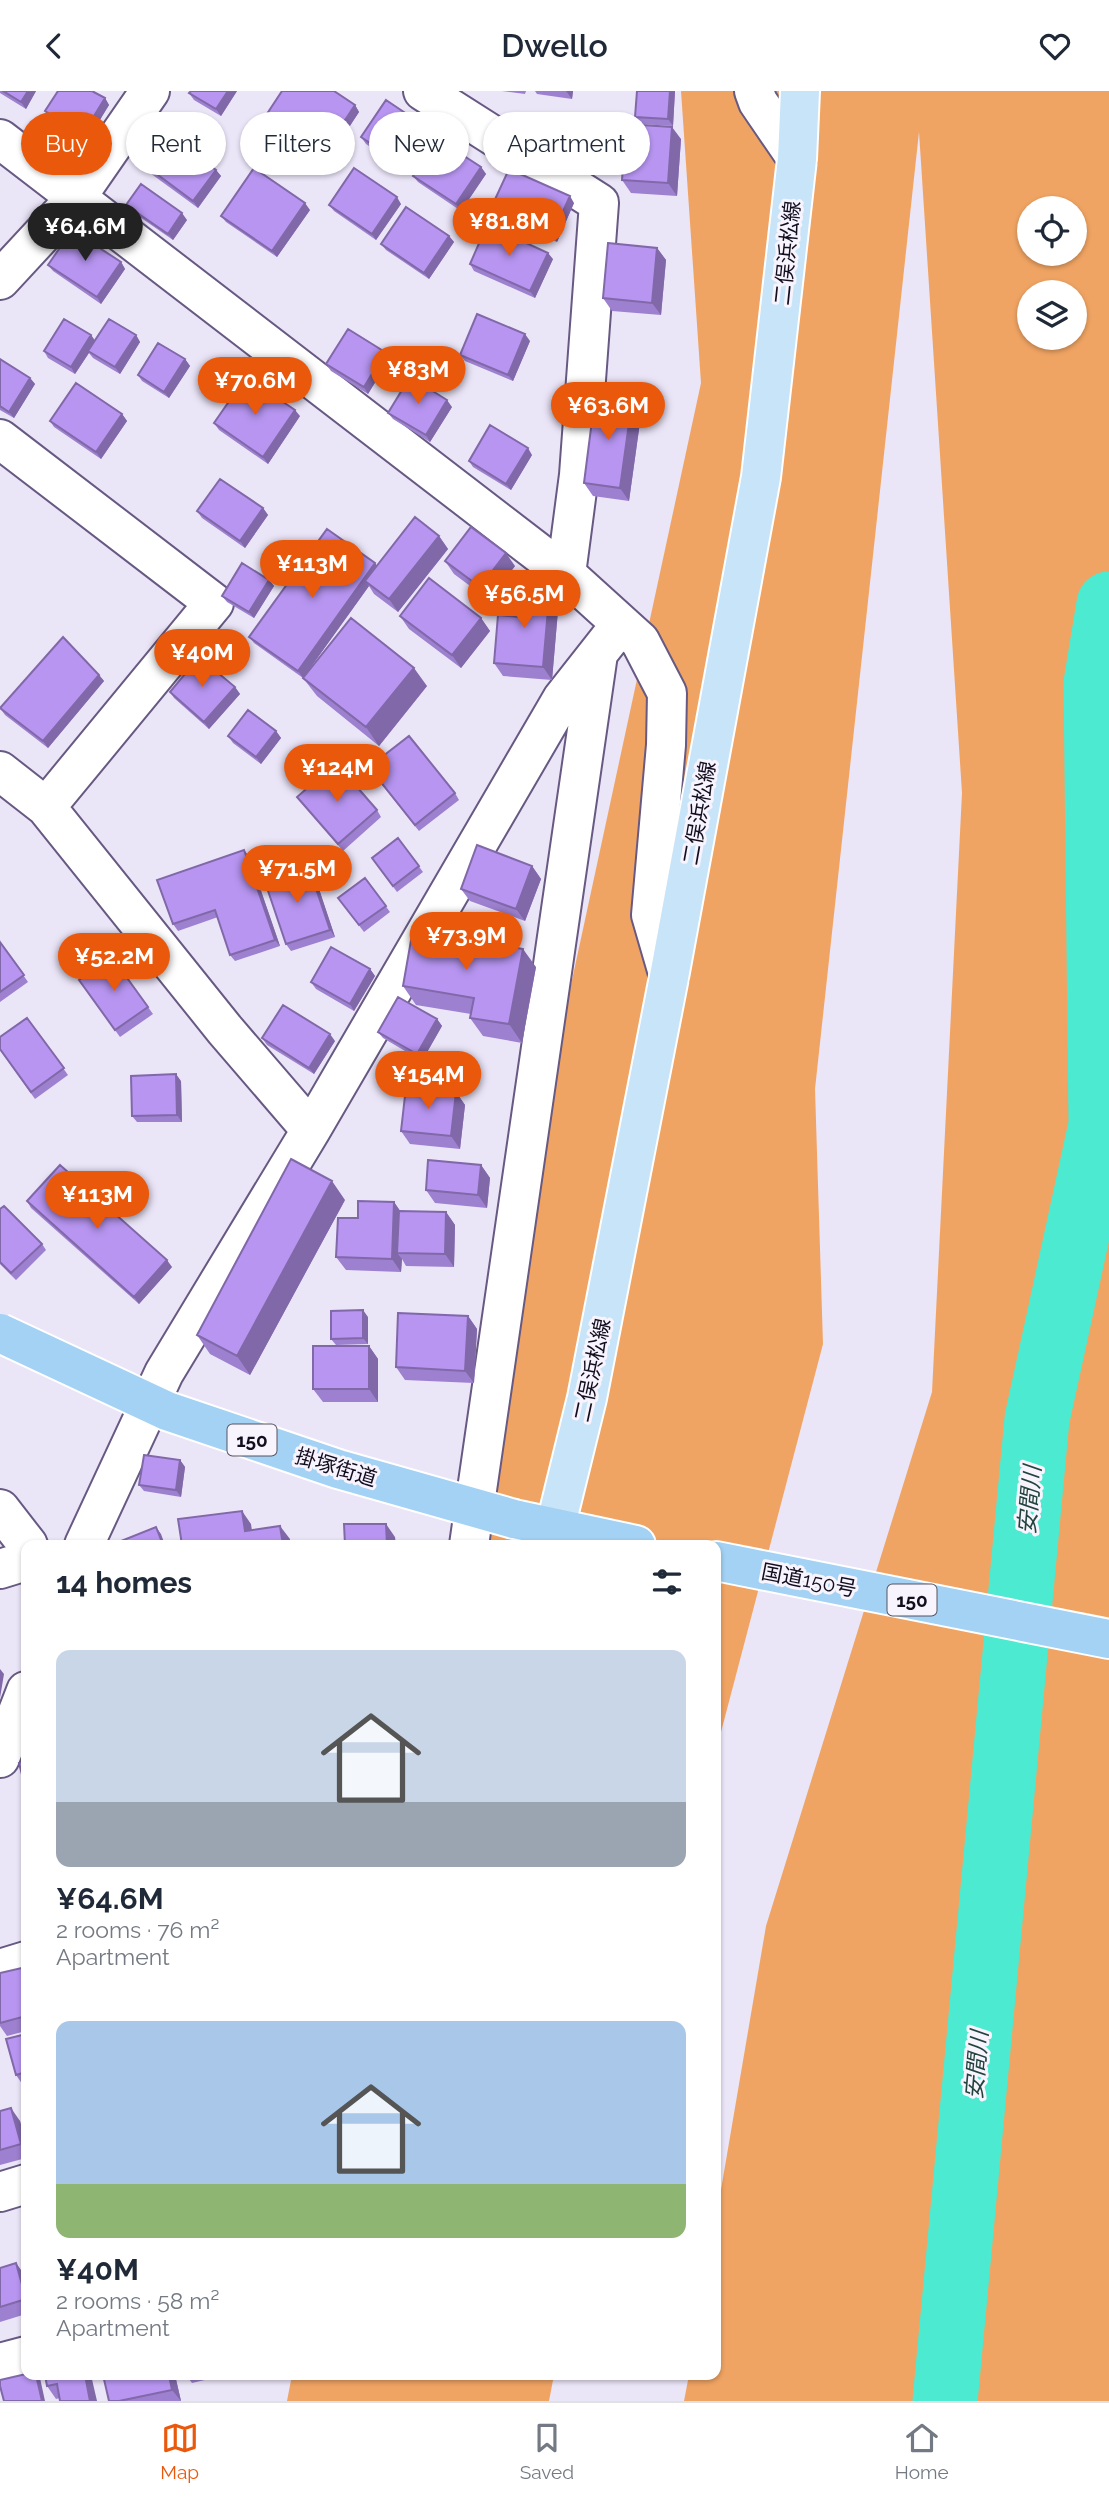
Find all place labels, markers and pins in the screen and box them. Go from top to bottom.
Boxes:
pin: ¥81.8M [452,199,566,258]
pin: ¥64.6M [28,204,142,263]
pin: ¥83M [377,347,459,406]
pin: ¥70.6M [198,357,312,417]
pin: ¥63.6M [551,383,665,442]
pin: ¥113M [263,540,361,600]
pin: ¥56.5M [467,571,581,630]
pin: ¥40M [161,629,243,689]
pin: ¥124M [288,745,386,804]
pin: ¥71.5M [240,845,354,905]
pin: ¥73.9M [409,913,523,972]
pin: ¥52.2M [57,933,171,993]
pin: ¥154M [379,1051,477,1111]
pin: ¥113M [48,1171,146,1231]

